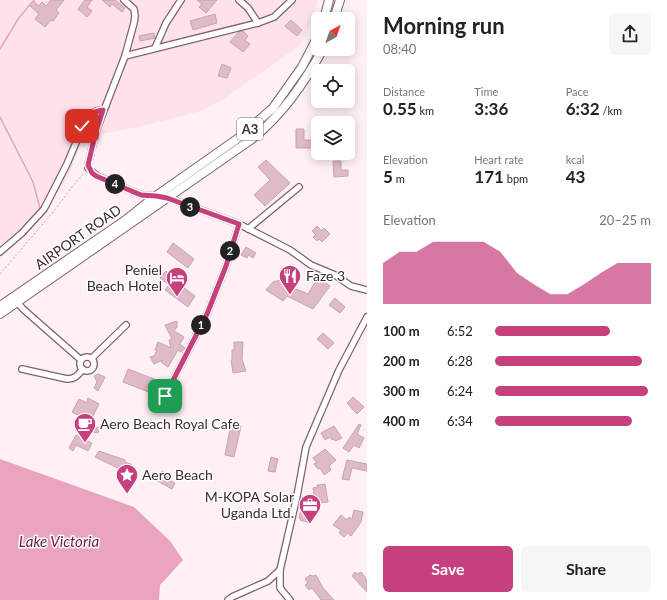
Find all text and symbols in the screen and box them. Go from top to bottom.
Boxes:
north arrow [311,12,355,56]
map controls [311,12,355,160]
text: Morning run [383,12,505,39]
button: share [609,13,651,55]
text: 08:40 [383,41,416,57]
button: locate [311,64,355,108]
text: Distance [383,85,425,98]
text: Time [474,85,498,98]
text: Pace [566,85,589,98]
text: 0.55 [383,98,417,119]
text: 3:36 [474,98,508,119]
text: 6:32 [566,98,600,119]
text: km [417,104,434,117]
text: /km [600,104,622,117]
pin [65,109,99,143]
icon: check [71,115,93,137]
button: layers [311,116,355,160]
road number: A3 [237,118,263,140]
text: Elevation [383,153,428,166]
text: Heart rate [474,153,524,166]
text: kcal [566,153,584,166]
text: 5 [383,166,393,187]
text: 171 [474,166,504,187]
text: 43 [566,166,585,187]
text: m [393,172,405,185]
text: bpm [504,172,528,185]
pin: 4 [105,174,125,194]
text: 4 [112,177,118,190]
pin: 3 [180,197,200,217]
text: 3 [187,200,193,213]
street label: AIRPORT ROAD [31,201,124,273]
text: Elevation [383,212,436,228]
text: 20–25 m [599,212,651,228]
pin: 2 [220,241,240,261]
text: 2 [227,244,233,257]
place label: Peniel Beach Hotel [87,261,162,294]
restaurant icon: Faze 3 [277,263,303,296]
hotel icon: Peniel Beach Hotel [164,265,190,298]
place label: Faze 3 [306,267,345,284]
pin: 1 [191,315,211,335]
text: 1 [198,318,204,331]
text: 100 m [383,323,420,339]
text: 6:52 [447,323,473,339]
text: 200 m [383,353,420,369]
text: 6:28 [447,353,473,369]
pin [148,379,182,413]
text: 300 m [383,383,420,399]
text: 6:24 [447,383,473,399]
icon: arrive [154,385,176,407]
cafe icon: Aero Beach Royal Cafe [72,411,98,444]
text: 400 m [383,413,420,429]
text: 6:34 [447,413,473,429]
place label: Aero Beach Royal Cafe [100,415,240,432]
place icon: Aero Beach [114,462,140,495]
place label: Aero Beach [142,466,213,483]
place label: M-KOPA Solar Uganda Ltd. [205,488,294,521]
office icon: M-KOPA Solar Uganda Ltd. [297,492,323,525]
water label: Lake Victoria [19,532,99,550]
button: Save [383,546,513,592]
button: Share [521,546,651,592]

